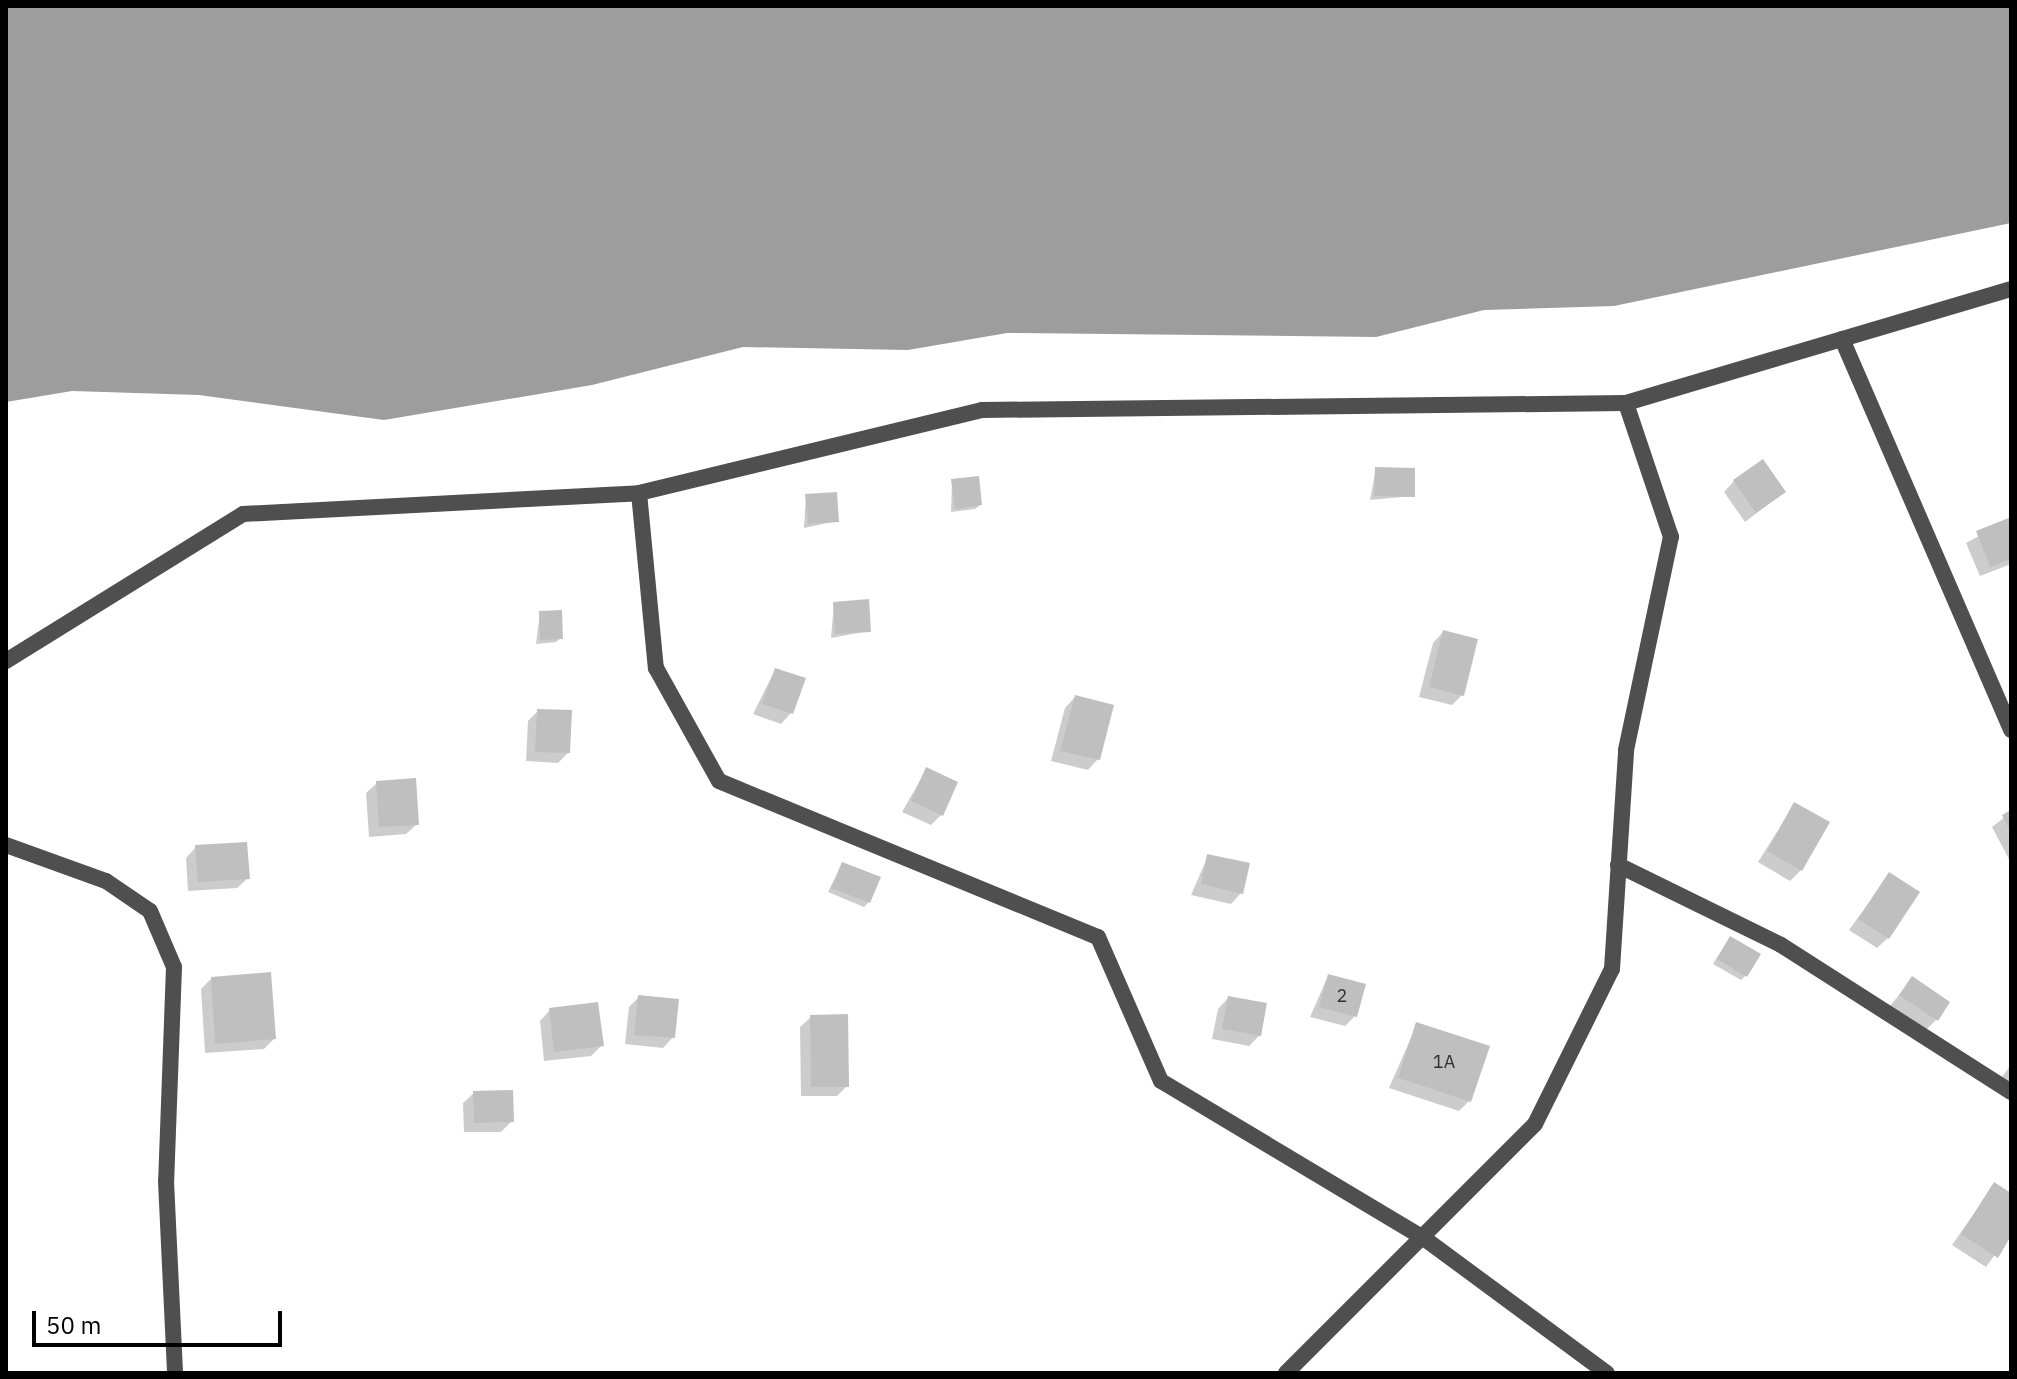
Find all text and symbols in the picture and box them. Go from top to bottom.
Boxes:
house number: 2 [1337,985,1347,1007]
house number: 1А [1433,1051,1455,1073]
scale bar [36,1295,286,1345]
text: 50 m [46,1309,101,1341]

